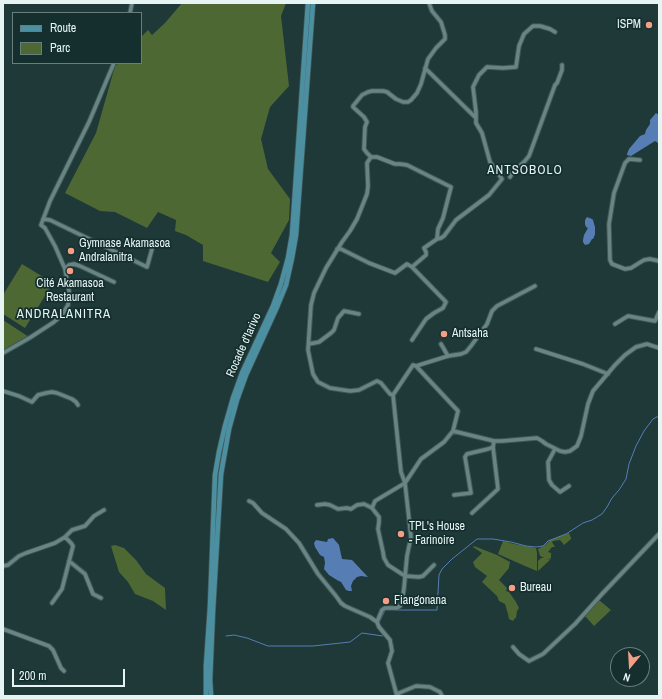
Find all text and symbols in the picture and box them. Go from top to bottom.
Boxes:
legend [12,12,142,64]
place label: ISPM [617,18,641,32]
text: Route [50,20,76,36]
marker: ISPM [644,20,654,30]
text: Parc [50,40,70,56]
district label: ANTSOBOLO [487,163,563,179]
place label: Gymnase Akamasoa Andralanitra [79,237,170,265]
marker: Gymnase Akamasoa Andralanitra [66,246,76,256]
marker: Cité Akamasoa Restaurant [65,266,75,276]
place label: Cité Akamasoa Restaurant [36,277,104,305]
district label: ANDRALANITRA [17,307,111,323]
street label: Rocade d'Iarivo [223,311,265,379]
place label: Antsaha [452,327,488,341]
marker: Antsaha [439,329,449,339]
place label: TPL's House - Farinoire [409,520,465,548]
marker: TPL's House - Farinoire [396,529,406,539]
place label: Bureau [520,581,552,595]
marker: Bureau [507,583,517,593]
place label: Fiangonana [394,594,447,608]
marker: Fiangonana [381,596,391,606]
north arrow [610,647,650,687]
scale bar [14,661,127,687]
text: 200 m [19,668,46,684]
text: N [621,670,632,685]

